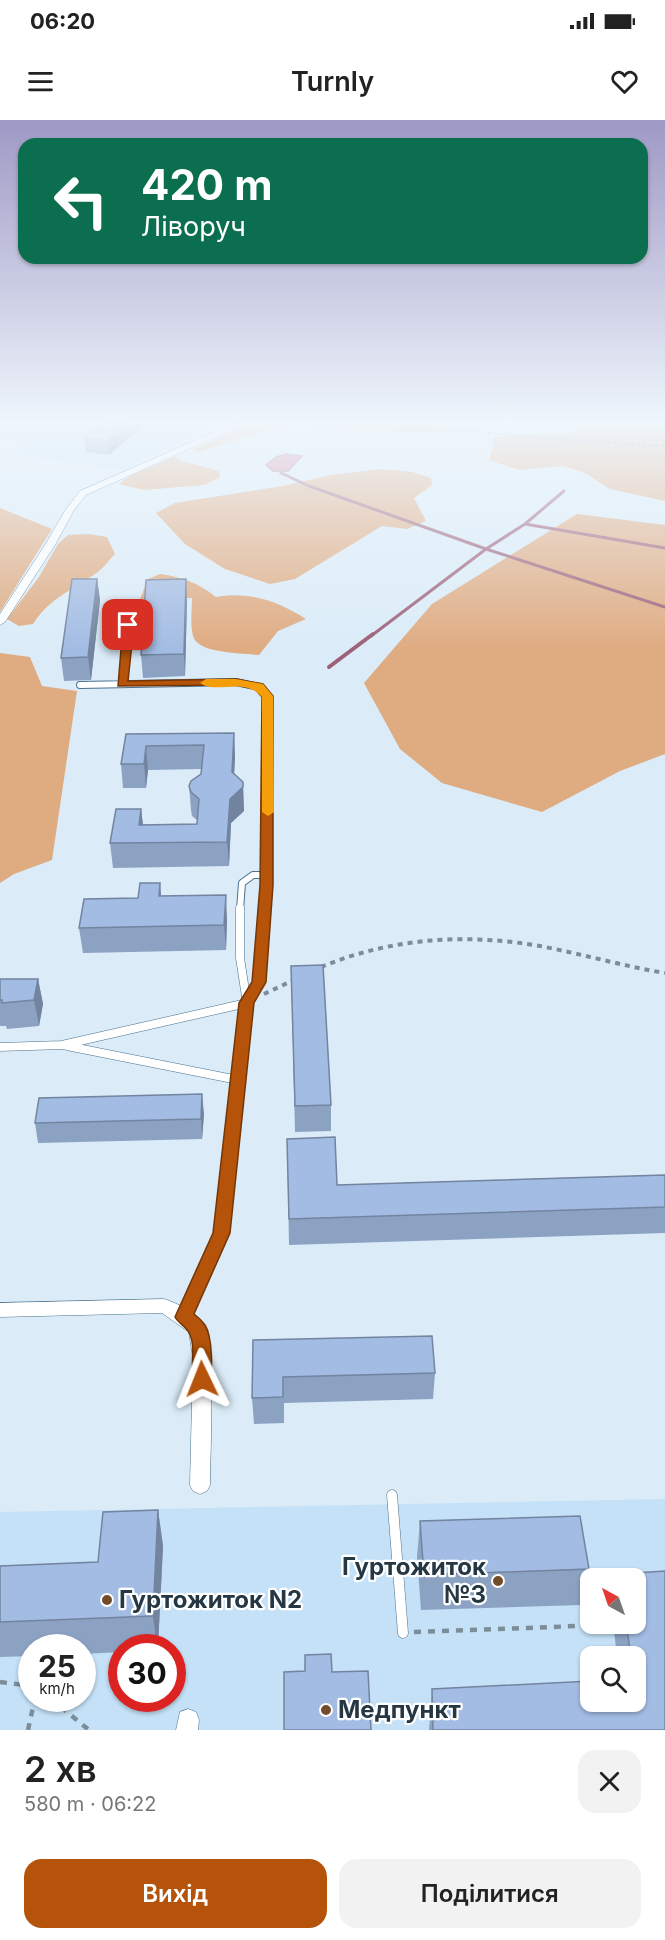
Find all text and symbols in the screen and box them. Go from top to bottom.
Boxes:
text: 06:20 [30,8,95,34]
icon: menu [24,65,57,98]
text: Turnly [291,65,374,98]
icon: heart [608,65,641,98]
text: 420 m [141,159,272,210]
icon: left [42,162,120,240]
text: Ліворуч [141,210,246,243]
pin [102,599,153,650]
icon: arrive [111,608,144,641]
position arrow [170,1347,234,1411]
place label: Гуртожиток №3 [342,1552,486,1609]
north arrow [580,1568,646,1634]
map controls [580,1568,646,1712]
marker: Гуртожиток №3 [491,1574,505,1588]
place label: Гуртожиток N2 [119,1585,302,1614]
marker: Гуртожиток N2 [100,1593,114,1607]
speed limit sign: 30 [108,1634,186,1712]
button: search [580,1646,646,1712]
text: 25 [38,1648,76,1684]
text: km/h [39,1679,75,1698]
place label: Медпункт [338,1695,461,1724]
marker: Медпункт [319,1703,333,1717]
text: 2 хв [24,1747,97,1791]
button: close [578,1750,641,1813]
text: 580 m · 06:22 [24,1792,156,1816]
button: Вихід [24,1859,327,1928]
button: Поділитися [339,1859,641,1928]

